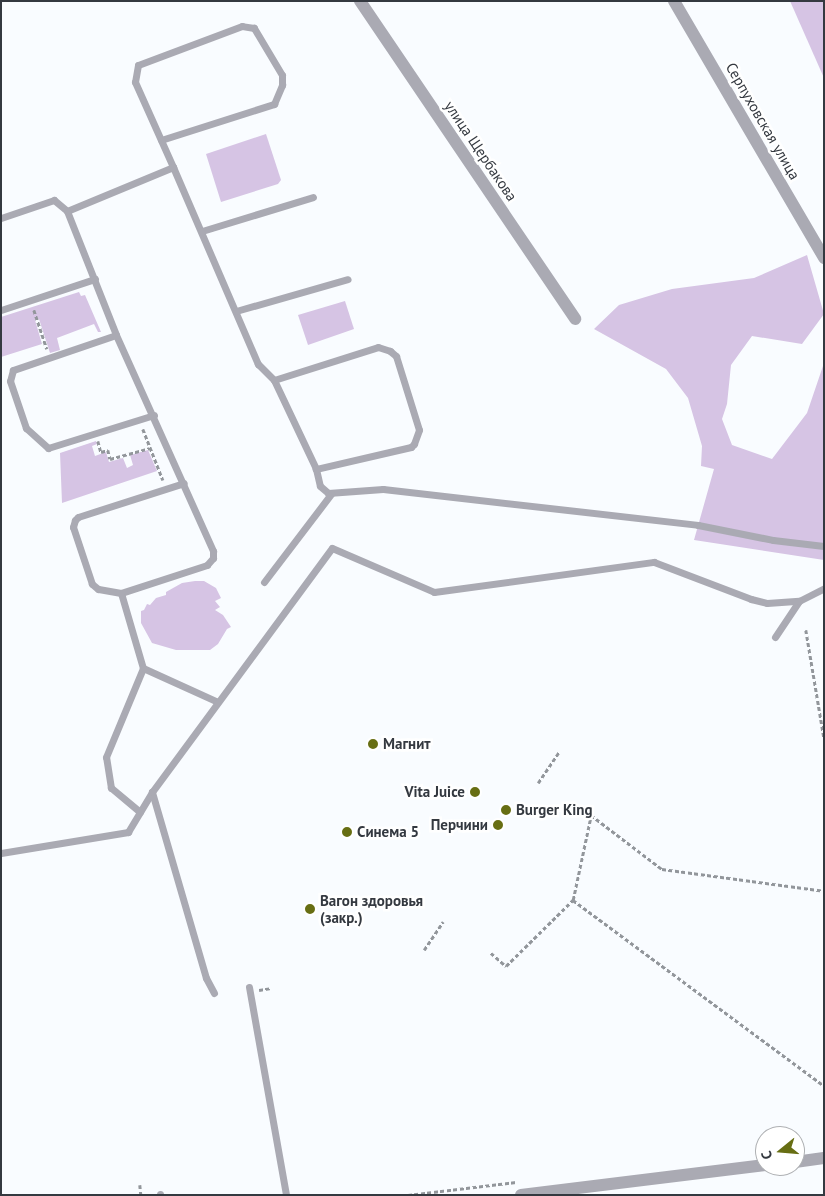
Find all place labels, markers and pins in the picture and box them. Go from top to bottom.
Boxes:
place label: Магнит [383,735,431,753]
marker: Магнит [367,738,379,750]
place label: Vita Juice [404,783,465,801]
marker: Vita Juice [469,786,481,798]
place label: Burger King [516,801,592,819]
marker: Burger King [500,804,512,816]
place label: Перчини [431,816,488,834]
marker: Перчини [492,819,504,831]
place label: Синема 5 [357,823,419,841]
marker: Синема 5 [341,826,353,838]
place label: Вагон здоровья (закр.) [320,891,423,926]
marker: Вагон здоровья (закр.) [304,903,316,915]

